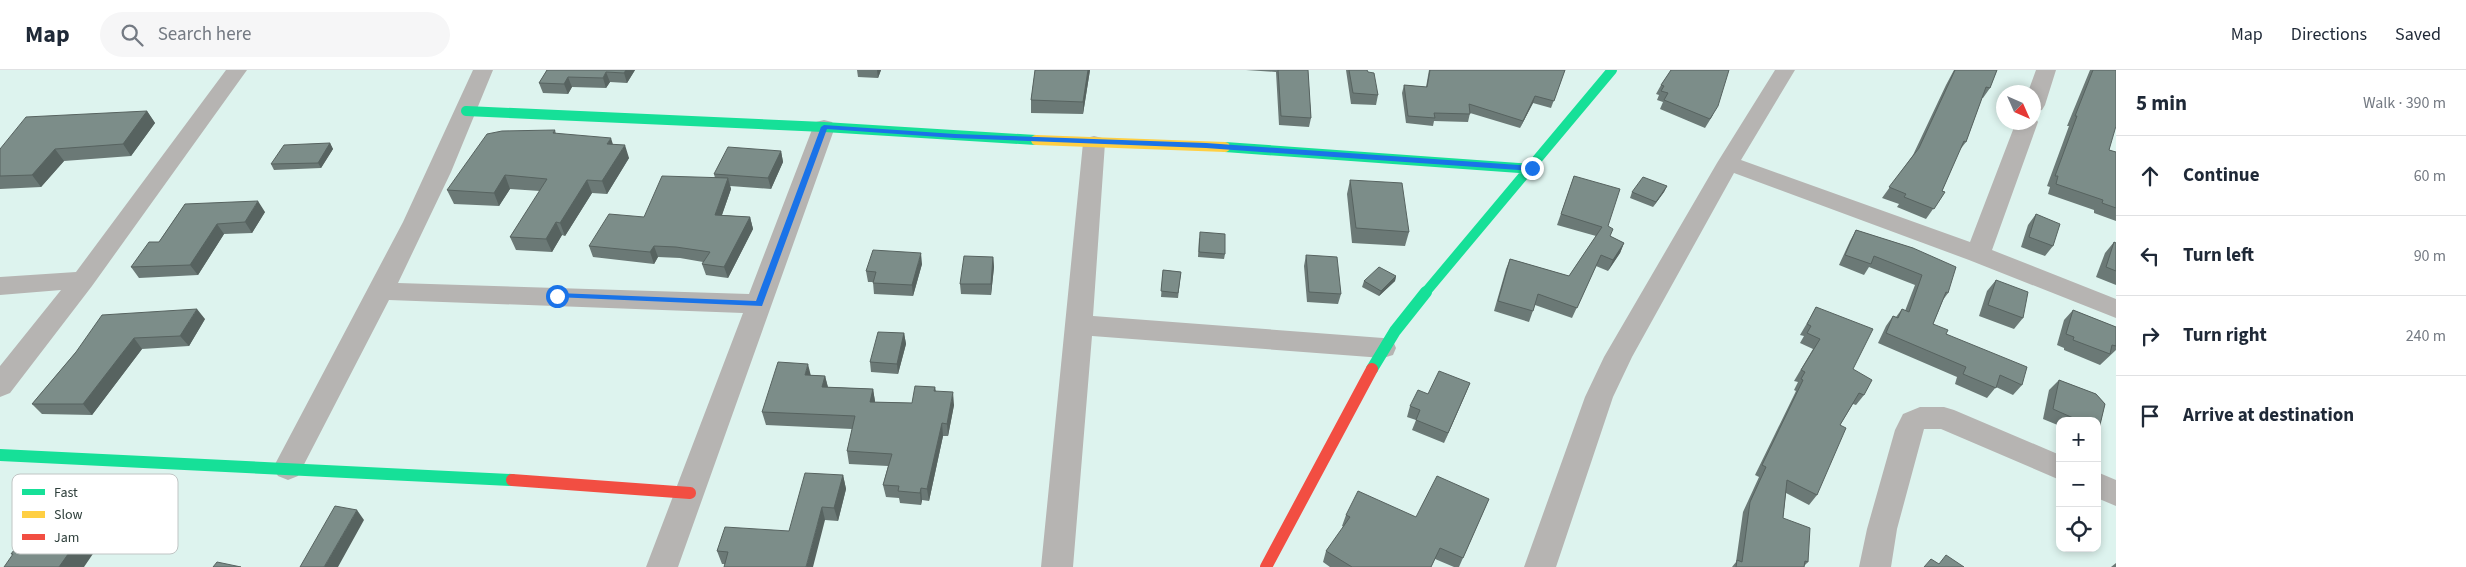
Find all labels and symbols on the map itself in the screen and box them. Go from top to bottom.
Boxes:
north arrow [1996,85,2041,130]
route end [1521,157,1544,180]
route start [546,285,569,308]
legend [12,474,178,554]
text: Fast [54,483,78,503]
text: Slow [54,505,83,525]
text: Jam [54,528,79,548]

